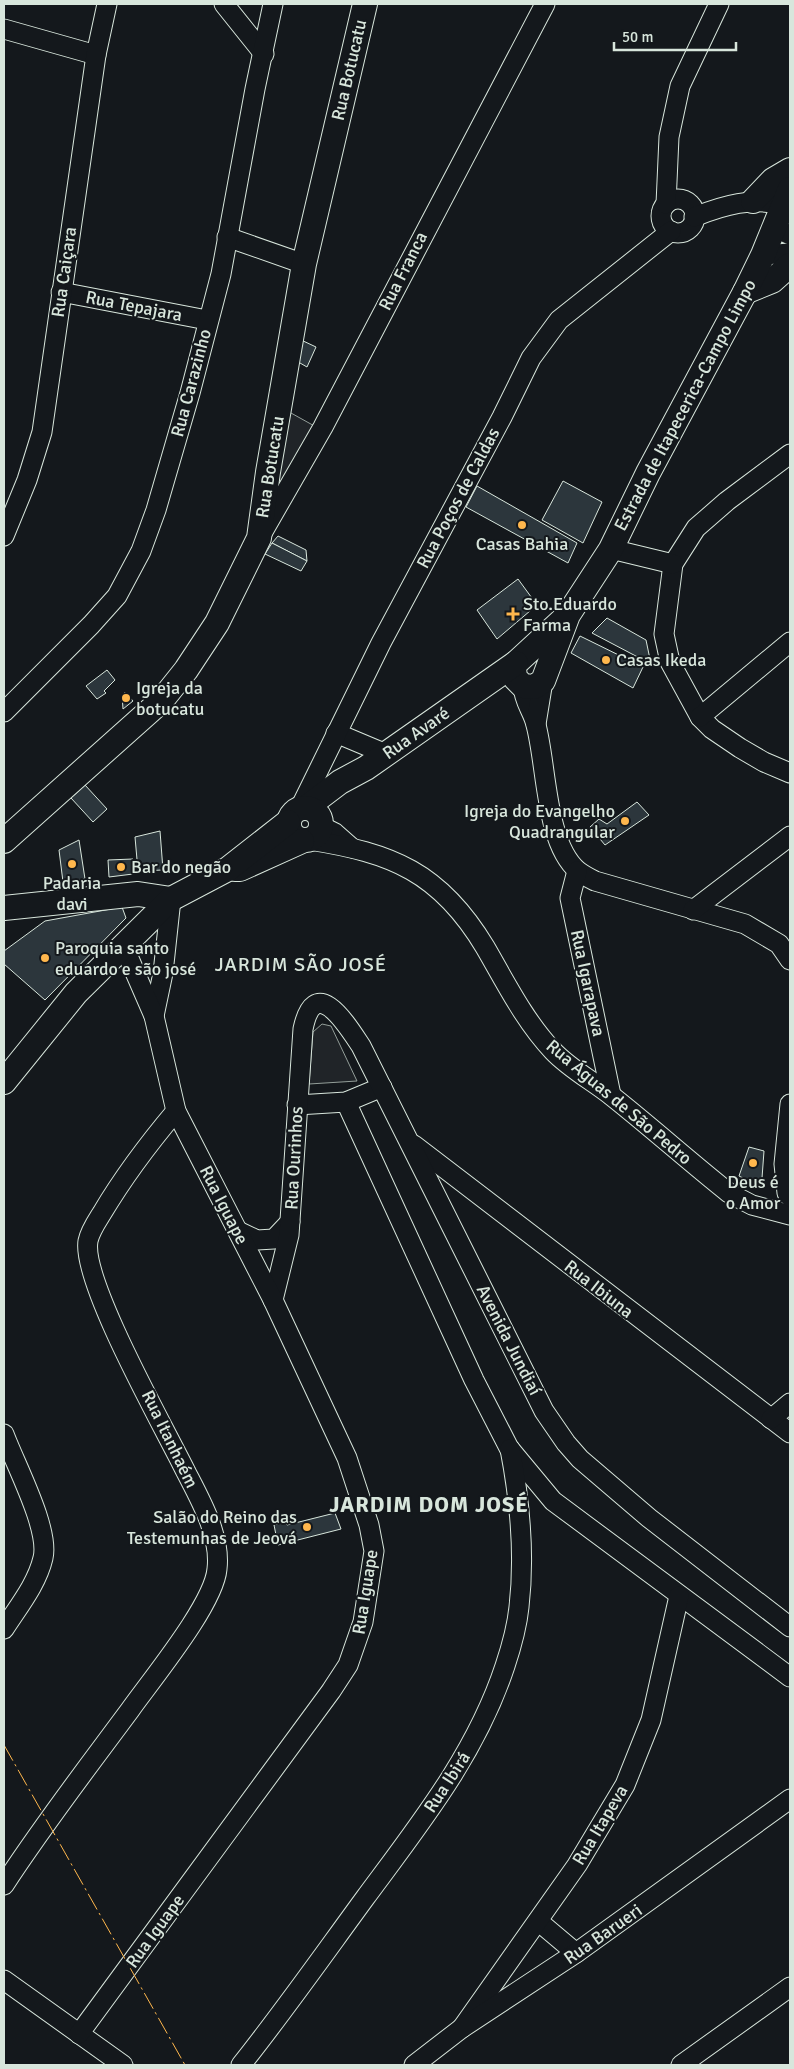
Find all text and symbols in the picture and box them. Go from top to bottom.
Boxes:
street label: Rua Botucatu [327,17,371,123]
scale bar [614,20,736,52]
text: 50 m [622,28,653,46]
street label: Rua Caiçara [47,225,81,319]
street label: Rua Franca [374,228,432,314]
street label: Estrada de Itapecerica-Campo Limpo [609,275,761,535]
street label: Rua Tepajara [84,286,184,326]
street label: Rua Carazinho [166,327,216,439]
street label: Rua Botucatu [251,414,289,520]
street label: Rua Poços de Caldas [412,424,504,572]
marker: Casas Bahia [516,519,528,531]
place label: Casas Bahia [476,533,568,555]
place label: Sto.Eduardo Farma [523,593,617,636]
marker: Sto.Eduardo Farma [507,608,519,620]
place label: Casas Ikeda [616,649,706,671]
marker: Casas Ikeda [600,654,612,666]
place label: Igreja da botucatu [136,677,204,720]
marker: Igreja da botucatu [120,692,132,704]
street label: Rua Avaré [378,702,454,764]
place label: Igreja do Evangelho Quadrangular [464,800,615,843]
marker: Igreja do Evangelho Quadrangular [619,815,631,827]
place label: Bar do negão [131,856,231,878]
marker: Padaria davi [66,858,78,870]
marker: Bar do negão [115,861,127,873]
place label: Padaria davi [43,872,101,915]
street label: Rua Igarapava [566,928,610,1038]
place label: Paroquia santo eduardo e são josé [55,937,196,980]
marker: Paroquia santo eduardo e são josé [39,952,51,964]
district label: JARDIM SÃO JOSÉ [215,952,387,977]
street label: Rua Águas de São Pedro [542,1035,696,1169]
street label: Rua Ourinhos [280,1106,308,1210]
marker: Deus é o Amor [747,1157,759,1169]
street label: Rua Iguape [195,1162,253,1248]
place label: Deus é o Amor [726,1171,781,1214]
street label: Rua Ibiuna [560,1255,638,1323]
street label: Avenida Jundiaí [472,1281,546,1399]
street label: Rua Itanhaém [137,1386,203,1492]
district label: JARDIM DOM JOSÉ [329,1491,529,1518]
place label: Salão do Reino das Testemunhas de Jeová [127,1506,297,1549]
marker: Salão do Reino das Testemunhas de Jeová [301,1521,313,1533]
street label: Rua Iguape [347,1548,383,1636]
street label: Rua Ibirá [419,1747,475,1817]
street label: Rua Itapeva [567,1781,633,1869]
street label: Rua Iguape [121,1890,189,1972]
street label: Rua Barueri [560,1899,646,1969]

